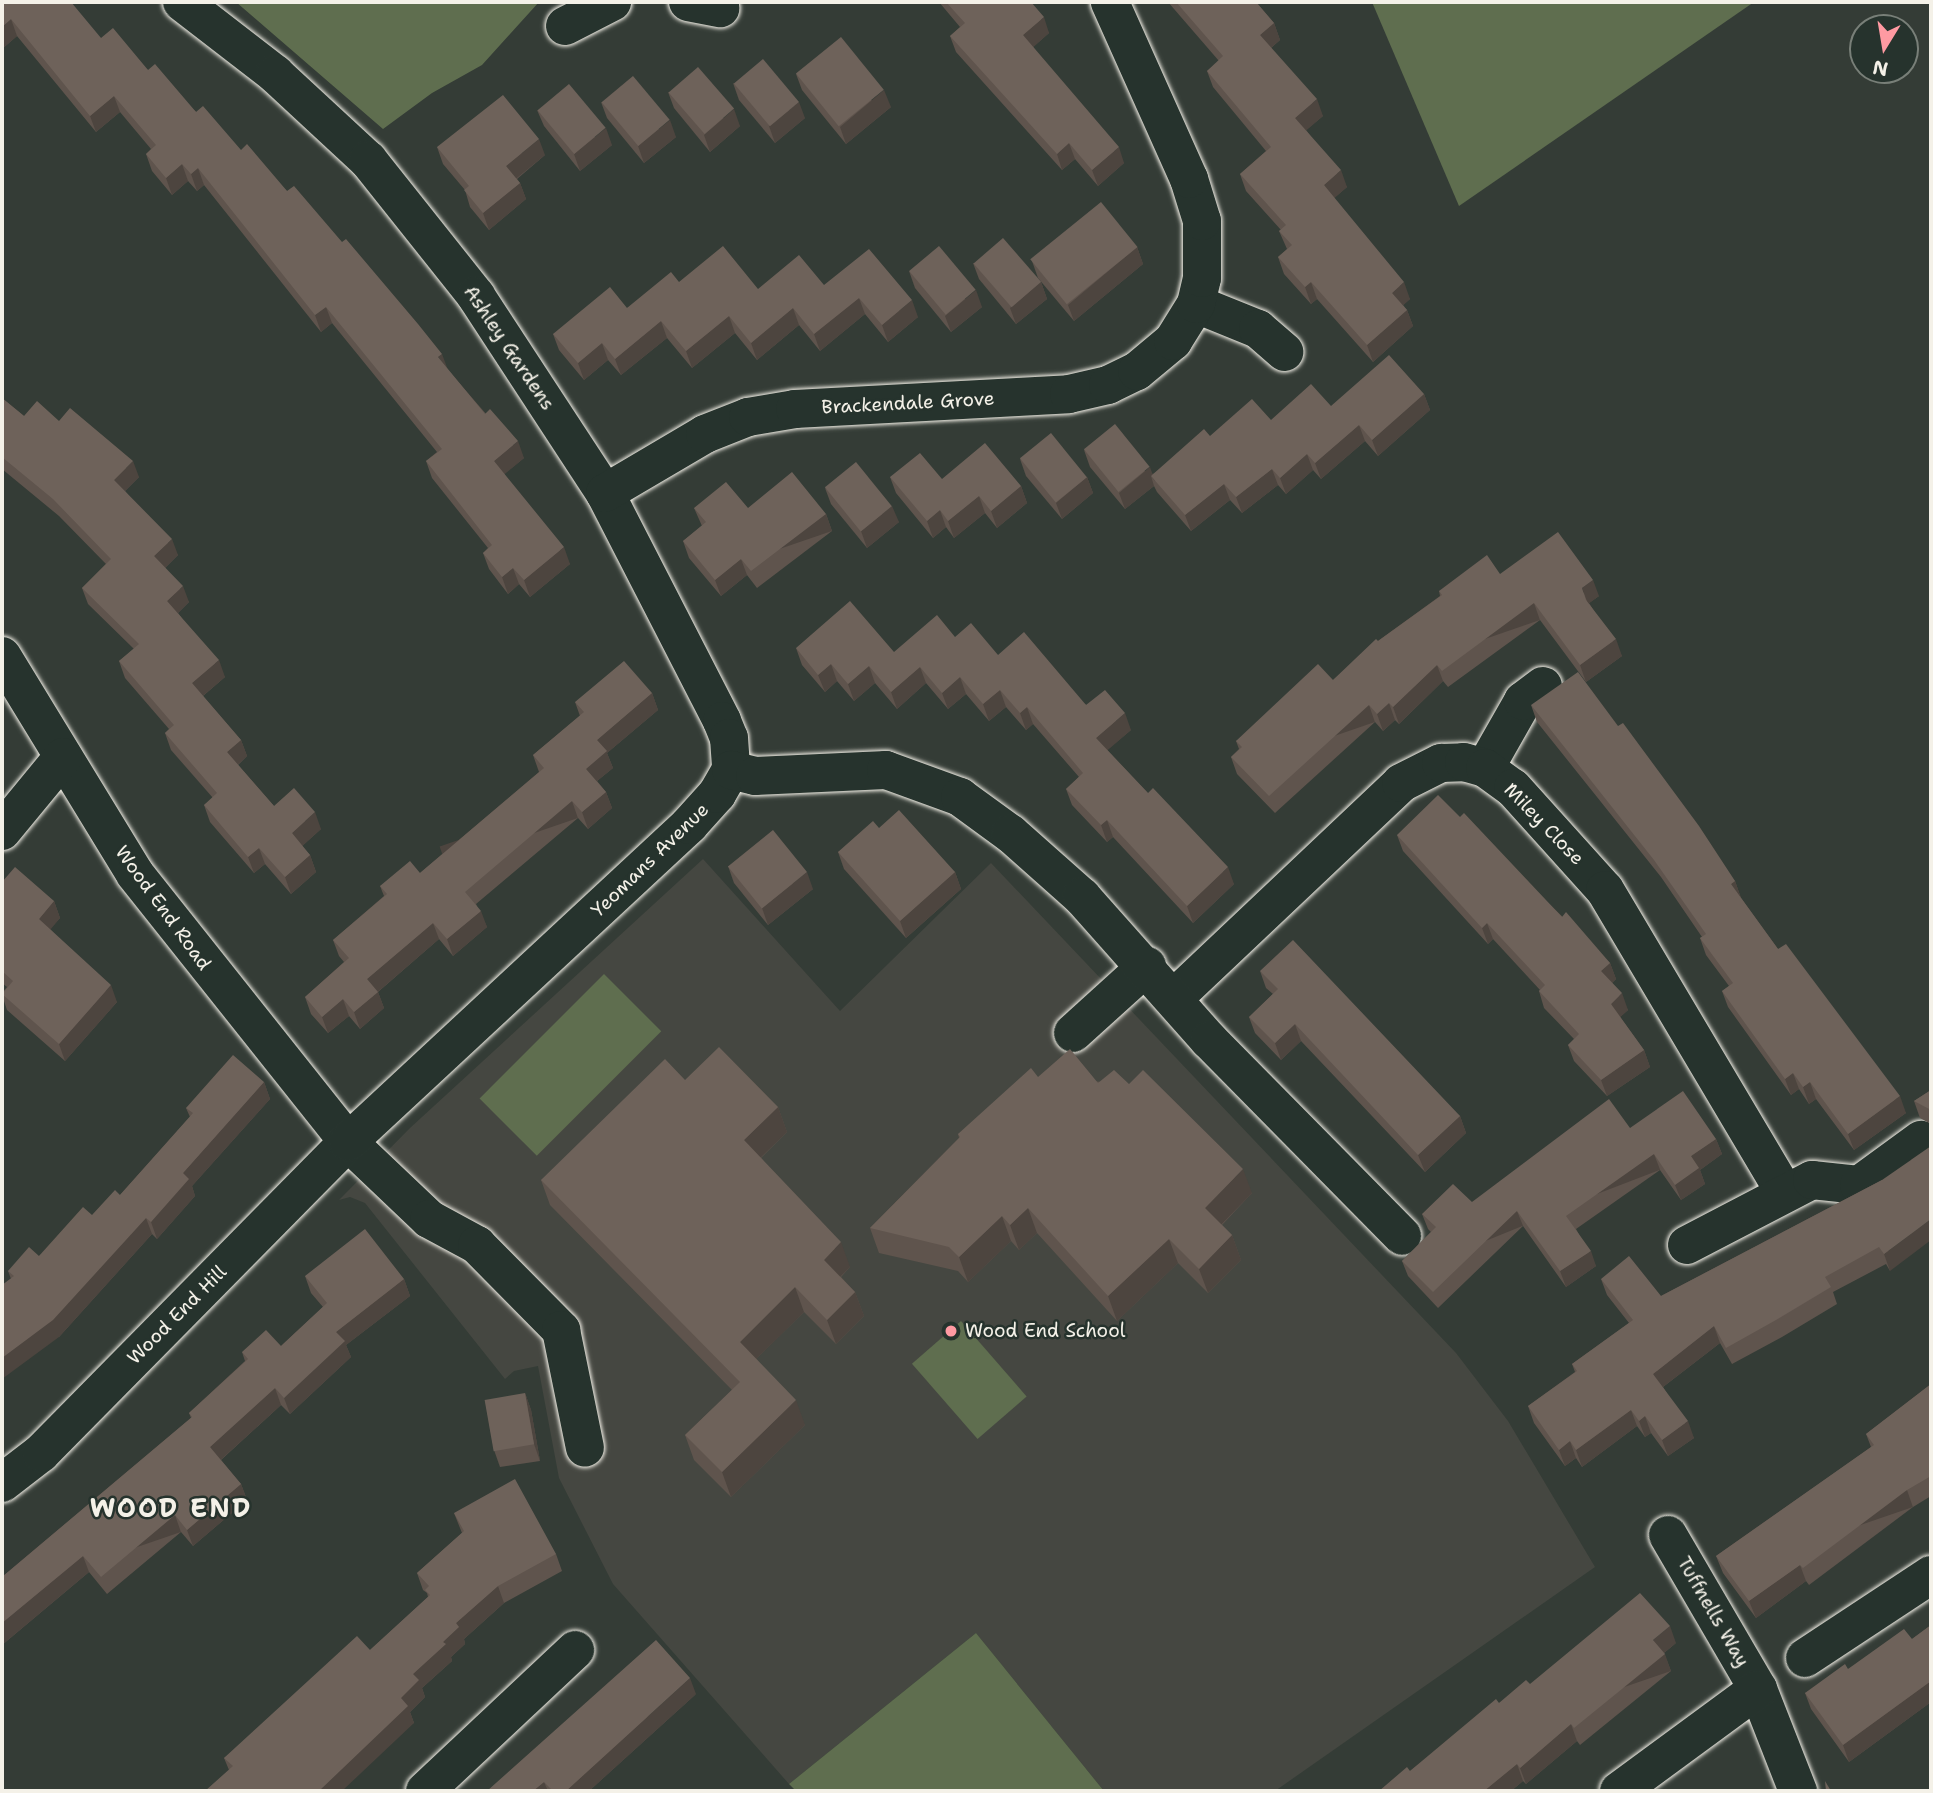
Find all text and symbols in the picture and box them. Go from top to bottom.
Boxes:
north arrow [1849,14,1919,84]
text: N [1871,54,1890,82]
street label: Ashley Gardens [459,281,559,415]
street label: Brackendale Grove [821,387,995,419]
street label: Miley Close [1499,778,1589,870]
street label: Yeomans Avenue [587,798,713,922]
street label: Wood End Road [110,841,216,975]
street label: Wood End Hill [123,1261,231,1369]
place label: Wood End School [965,1320,1125,1342]
marker: Wood End School [943,1323,959,1339]
district label: WOOD END [91,1492,251,1524]
street label: Tuffnells Way [1672,1553,1754,1671]

